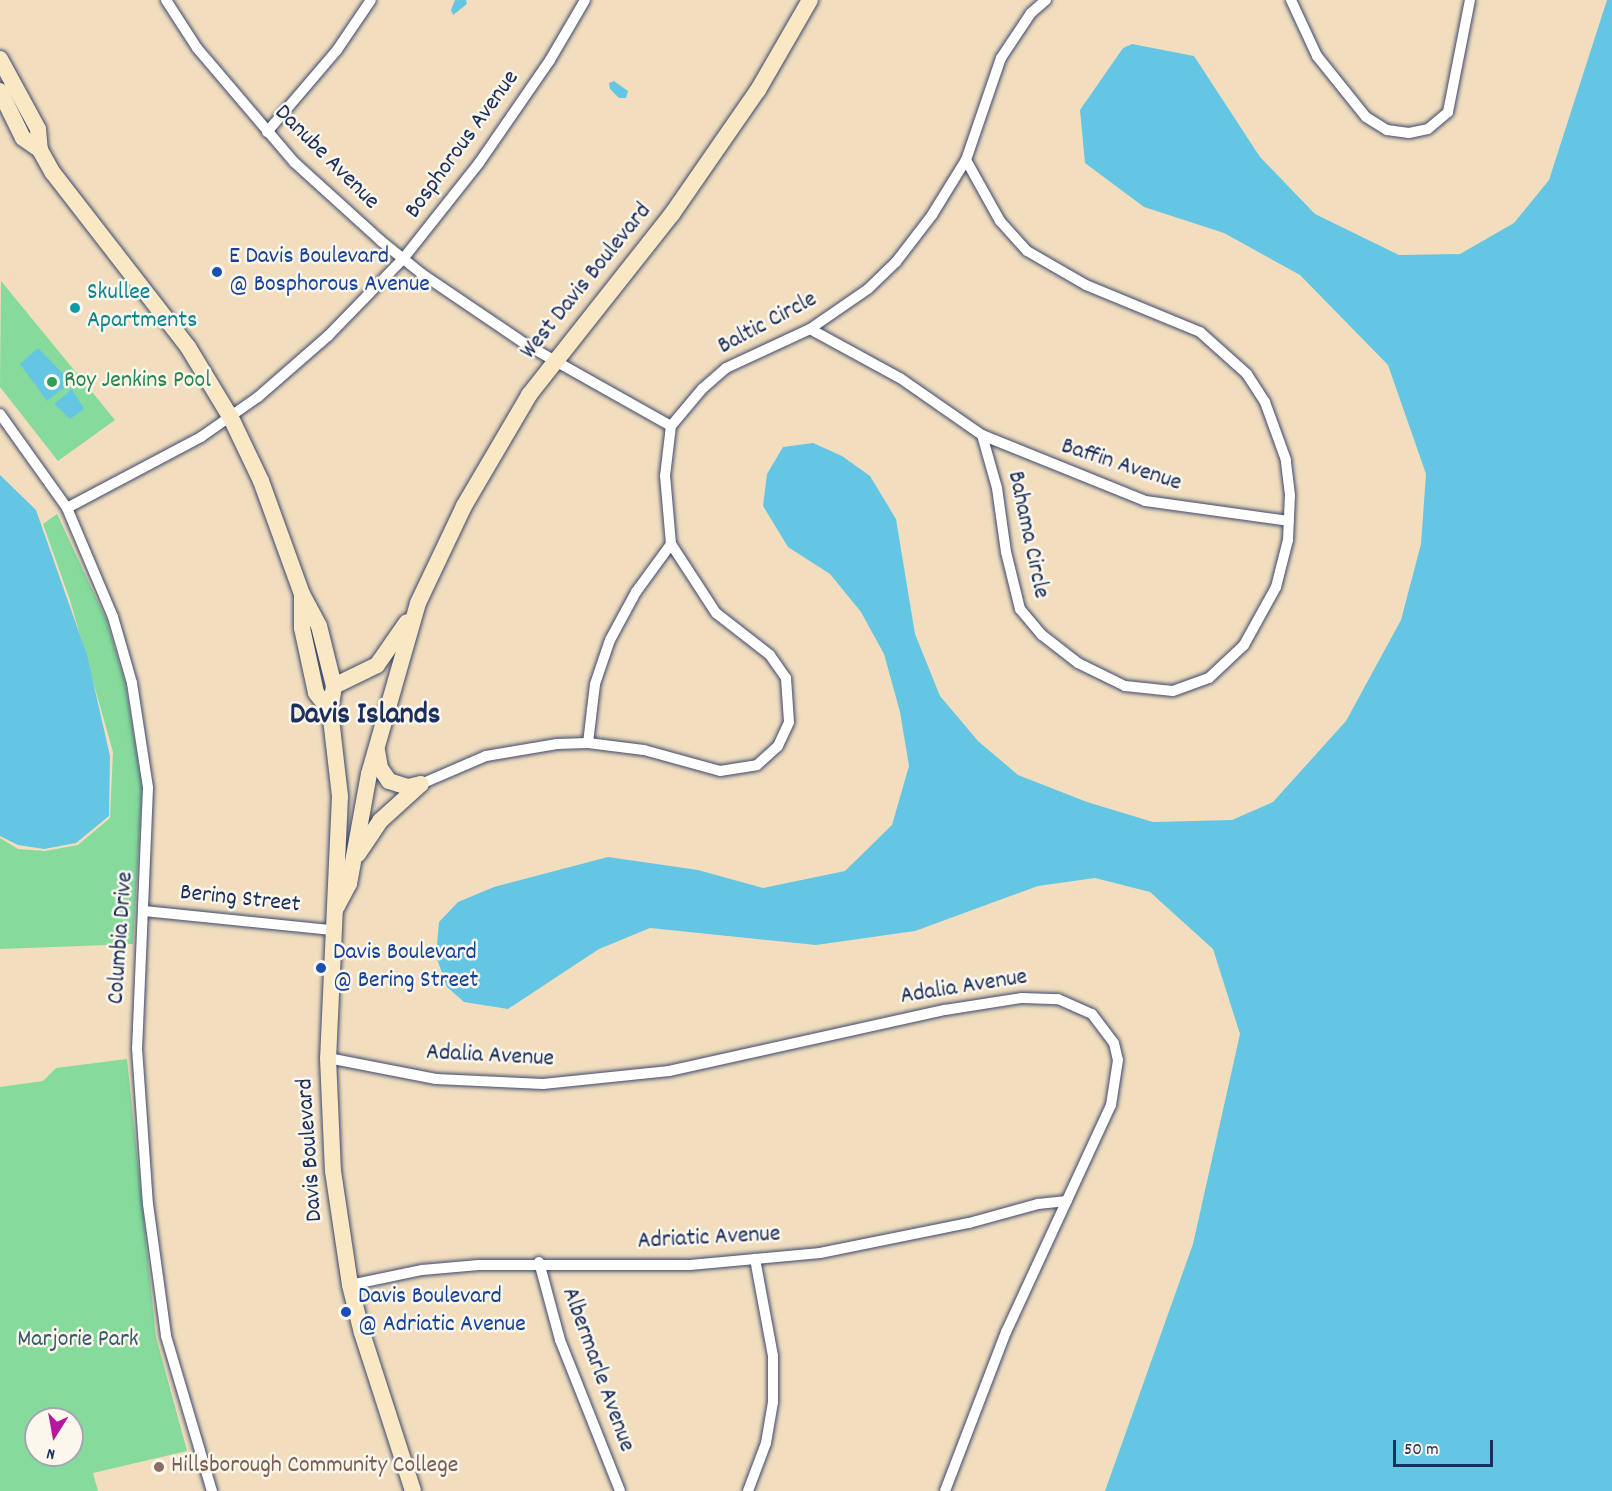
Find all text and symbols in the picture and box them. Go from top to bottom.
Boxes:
street label: Bosphorous Avenue [400,65,526,225]
street label: Danube Avenue [267,99,385,217]
street label: West Davis Boulevard [515,198,659,366]
place label: E Davis Boulevard @ Bosphorous Avenue [229,244,430,300]
marker: E Davis Boulevard @ Bosphorous Avenue [210,265,224,279]
place label: Skullee Apartments [87,280,197,336]
street label: Baltic Circle [714,286,822,362]
marker: Skullee Apartments [68,301,82,315]
place label: Roy Jenkins Pool [64,368,211,396]
marker: Roy Jenkins Pool [45,375,59,389]
street label: Baffin Avenue [1057,433,1185,499]
street label: Bahama Circle [999,469,1055,601]
district label: Davis Islands [290,699,440,735]
street label: Columbia Drive [103,871,141,1005]
street label: Bering Street [179,879,301,921]
place label: Davis Boulevard @ Bering Street [333,940,478,996]
marker: Davis Boulevard @ Bering Street [314,961,328,975]
street label: Adalia Avenue [898,964,1030,1012]
street label: Adalia Avenue [425,1039,555,1075]
street label: Davis Boulevard [292,1077,330,1223]
street label: Adriatic Avenue [637,1221,781,1257]
place label: Davis Boulevard @ Adriatic Avenue [358,1284,526,1340]
street label: Albermarle Avenue [554,1284,640,1456]
marker: Davis Boulevard @ Adriatic Avenue [339,1305,353,1319]
park label: Marjorie Park [17,1327,139,1355]
north arrow [24,1407,84,1467]
scale bar [1396,1428,1496,1466]
text: 50 m [1404,1438,1439,1463]
text: N [45,1441,57,1465]
place label: Hillsborough Community College [171,1453,458,1481]
marker: Hillsborough Community College [152,1460,166,1474]

